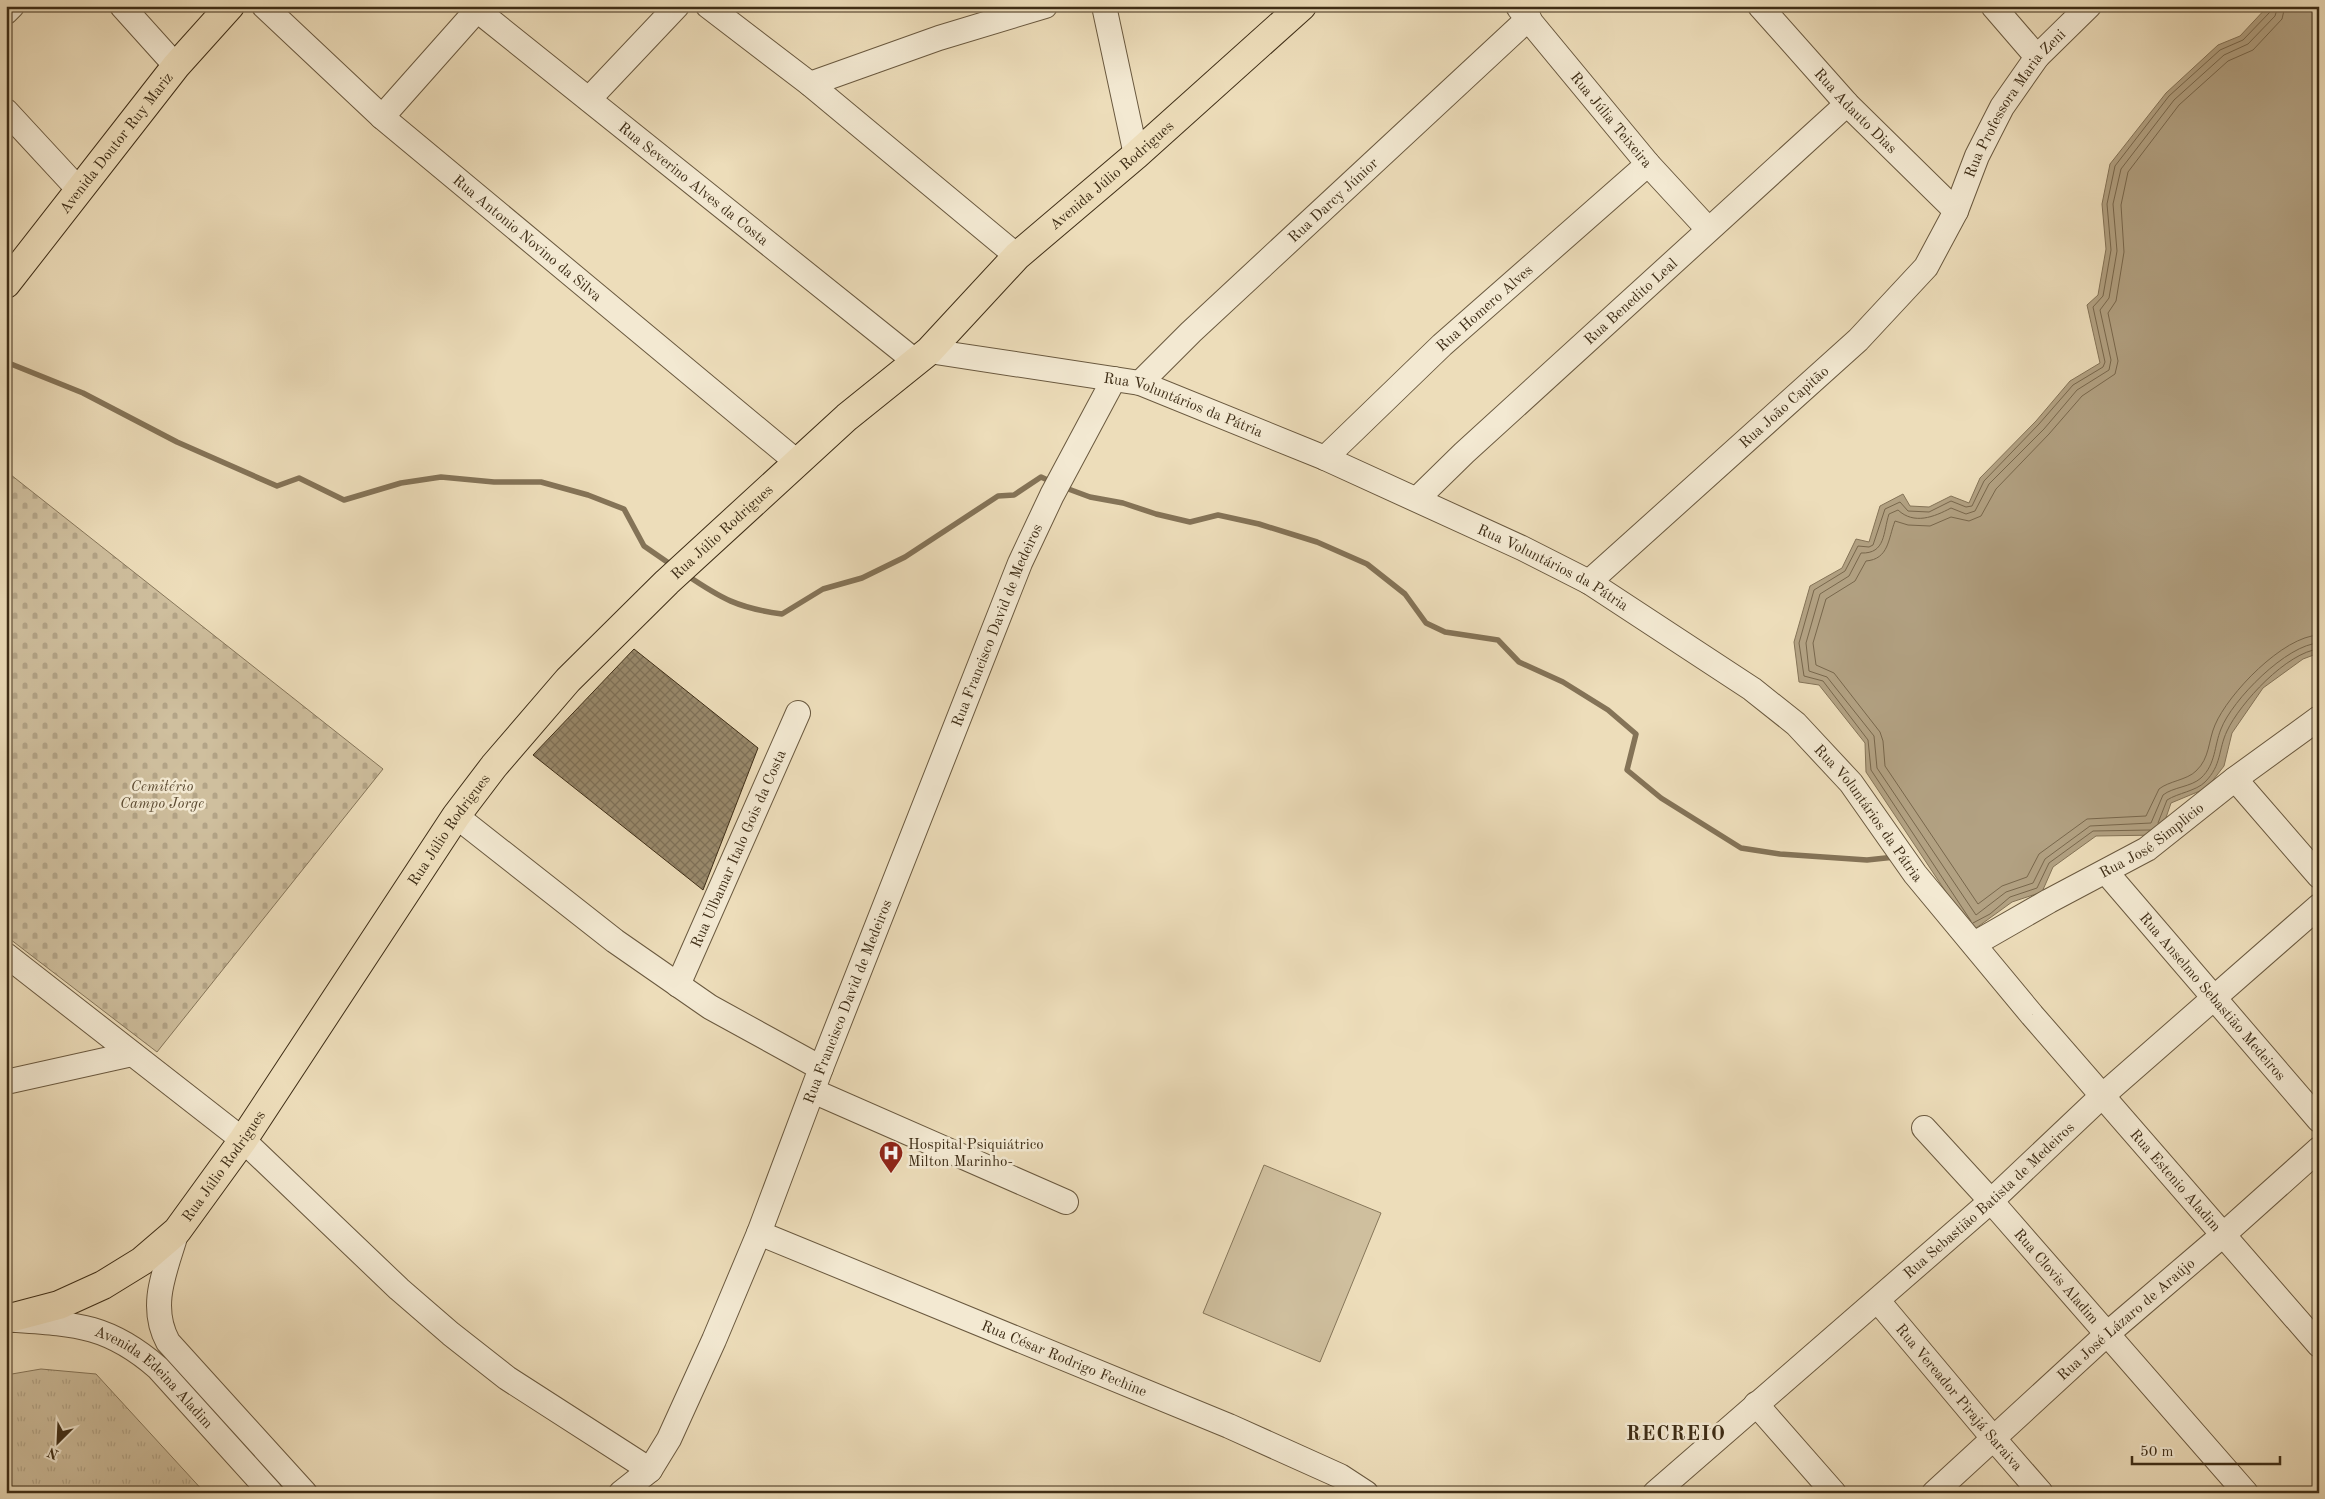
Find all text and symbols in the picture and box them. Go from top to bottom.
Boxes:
street label: Rua Professora Maria Zeni [1963,27,2069,180]
street label: Rua Adauto Dias [1810,66,1899,157]
street label: Avenida Doutor Ruy Mariz [58,70,177,217]
street label: Rua Júlia Teixeira [1567,70,1654,172]
street label: Avenida Júlio Rodrigues [1048,119,1177,234]
street label: Rua Severino Alves da Costa [615,120,771,250]
street label: Rua Darcy Júnior [1286,156,1382,246]
street label: Rua Antonio Novino da Silva [449,173,604,305]
street label: Rua Benedito Leal [1582,256,1681,348]
street label: Rua Homero Alves [1434,263,1536,355]
street label: Rua João Capitão [1737,364,1832,452]
street label: Rua Voluntários da Pátria [1102,372,1265,441]
street label: Rua Júlio Rodrigues [669,483,777,583]
street label: Rua Francisco David de Medeiros [950,522,1046,729]
street label: Rua Voluntários da Pátria [1475,523,1631,615]
street label: Rua Voluntários da Pátria [1810,742,1925,886]
street label: Rua Ulbamar Italo Gois da Costa [689,748,790,950]
street label: Rua Júlio Rodrigues [406,772,494,889]
park label: Cemitério Campo Jorge [120,780,204,812]
street label: Rua José Simplicio [2098,801,2207,882]
street label: Rua Francisco David de Medeiros [802,898,895,1106]
street label: Rua Anselmo Sebastião Medeiros [2136,911,2288,1084]
street label: Rua Júlio Rodrigues [180,1109,269,1225]
street label: Rua Sebastião Batista de Medeiros [1901,1120,2078,1282]
street label: Rua Estenio Aladim [2126,1127,2223,1235]
place label: Hospital Psiquiátrico Milton Marinho- [908,1138,1044,1170]
hospital icon: Hospital Psiquiátrico Milton Marinho- [878,1140,904,1174]
street label: Rua Clovis Aladim [2010,1227,2101,1328]
street label: Rua José Lázaro de Araújo [2055,1256,2198,1384]
street label: Rua César Rodrigo Fechine [979,1319,1149,1400]
street label: Rua Vereador Pirajá Saraiva [1892,1322,2025,1475]
street label: Avenida Edeina Aladim [92,1325,215,1432]
north arrow [32,1416,82,1466]
district label: RECREIO [1626,1425,1726,1445]
scale bar [2132,1434,2280,1466]
text: N [45,1444,61,1462]
text: 50 m [2140,1445,2174,1460]

